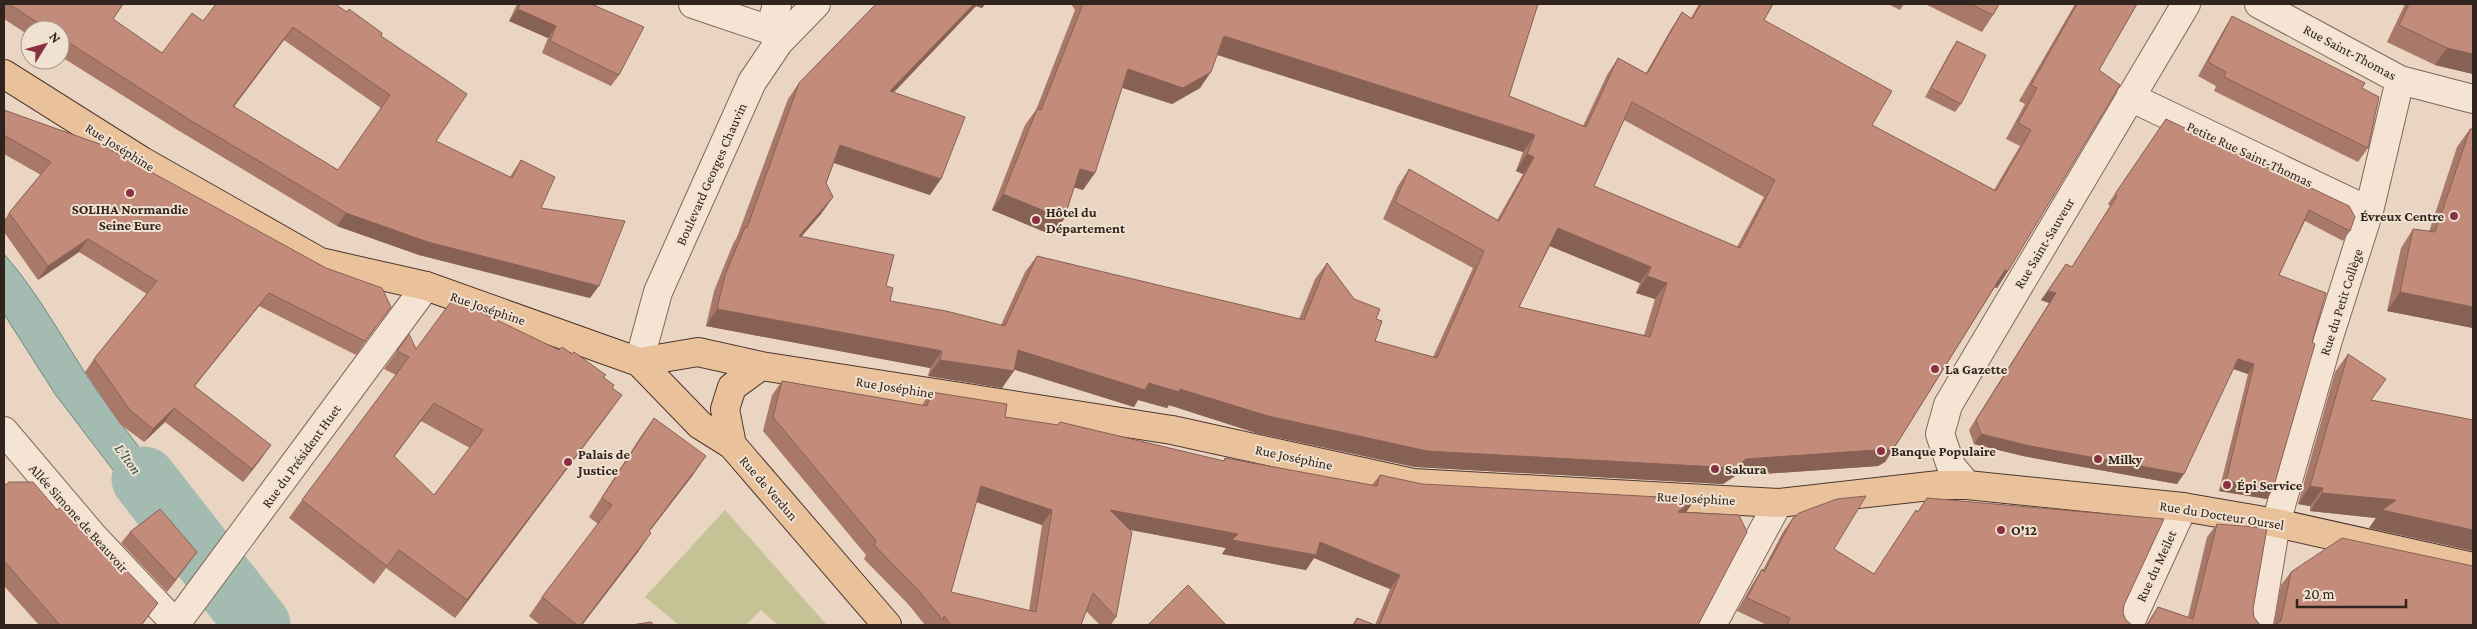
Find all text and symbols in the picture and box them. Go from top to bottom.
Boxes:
north arrow [20,20,70,70]
street label: Rue Saint-Thomas [2301,21,2399,83]
text: N [46,29,65,46]
street label: Boulevard Georges Chauvin [672,100,750,248]
street label: Petite Rue Saint-Thomas [2184,118,2316,190]
street label: Rue Joséphine [82,119,158,175]
marker: SOLIHA Normandie Seine Eure [124,187,136,199]
street label: Rue Saint-Sauveur [2011,195,2077,291]
place label: SOLIHA Normandie Seine Eure [72,201,189,233]
place label: Hôtel du Département [1046,204,1126,236]
place label: Évreux Centre [2360,208,2444,224]
marker: Évreux Centre [2448,210,2460,222]
marker: Hôtel du Département [1030,214,1042,226]
street label: Rue du Petit Collège [2316,247,2366,357]
street label: Rue Joséphine [448,288,528,328]
place label: La Gazette [1945,361,2008,377]
marker: La Gazette [1929,363,1941,375]
street label: Rue Joséphine [855,373,935,401]
street label: Rue du Président Huet [258,401,344,511]
water label: L'Iton [112,441,145,478]
street label: Rue Joséphine [1254,441,1334,473]
place label: Banque Populaire [1891,443,1996,459]
marker: Banque Populaire [1875,445,1887,457]
place label: Palais de Justice [576,446,630,478]
place label: Milky [2108,451,2143,467]
street label: Rue de Verdun [737,452,802,524]
marker: Milky [2092,453,2104,465]
marker: Palais de Justice [562,456,574,468]
street label: Allée Simone de Beauvoir [26,460,132,576]
place label: Sakura [1725,461,1767,477]
marker: Sakura [1709,463,1721,475]
place label: Épi Service [2237,477,2303,493]
marker: Épi Service [2221,479,2233,491]
street label: Rue Joséphine [1656,488,1736,508]
street label: Rue du Docteur Oursel [2159,497,2286,533]
place label: O'12 [2011,522,2037,538]
marker: O'12 [1995,524,2007,536]
street label: Rue du Meilet [2132,527,2180,604]
scale bar [2297,576,2406,608]
text: 20 m [2304,586,2335,602]

